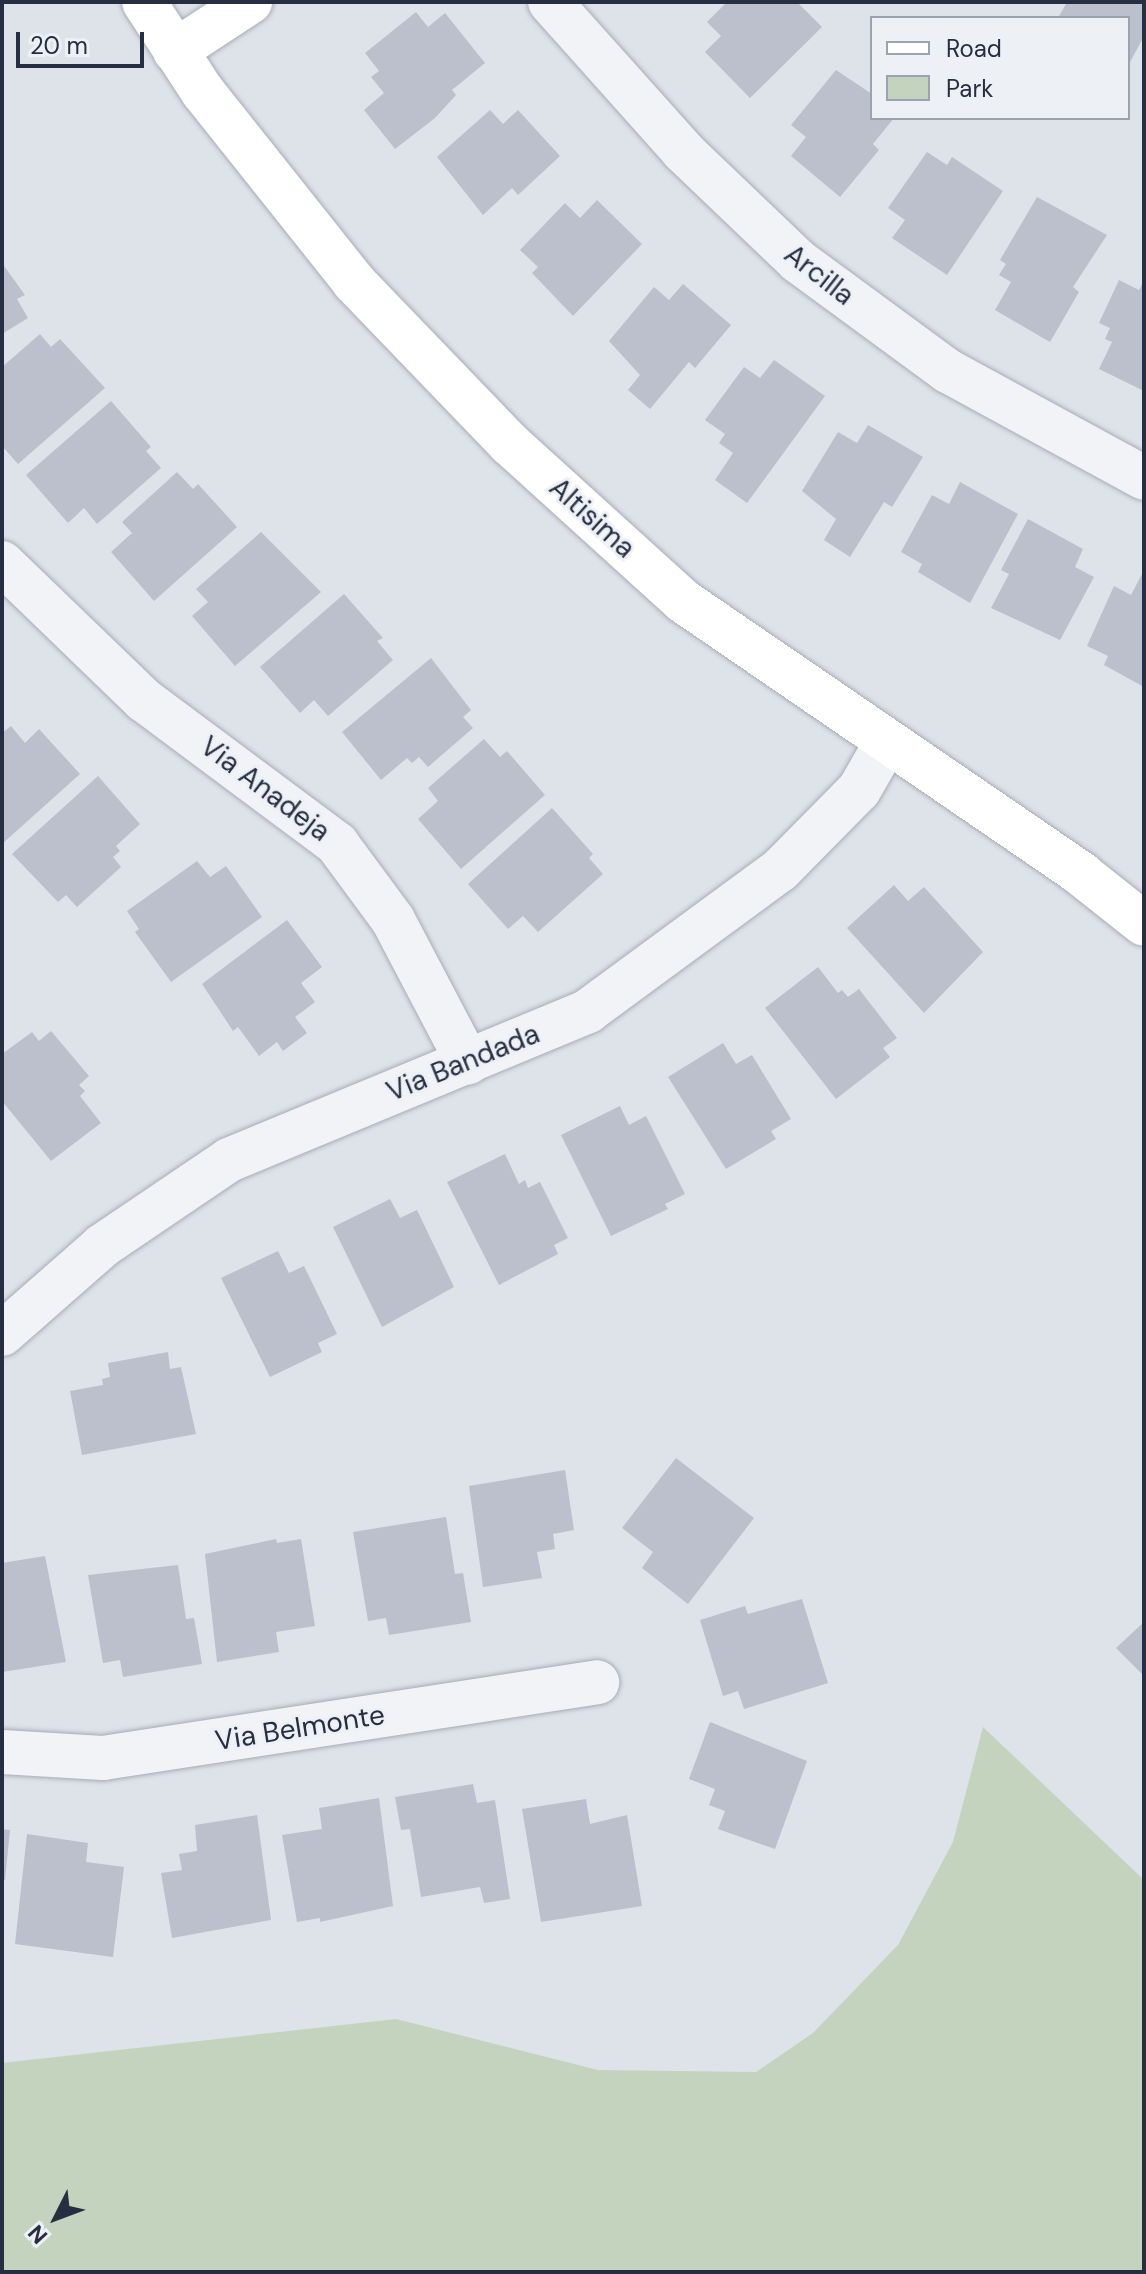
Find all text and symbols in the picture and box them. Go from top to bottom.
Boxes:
scale bar [20,16,148,66]
legend [870,16,1130,120]
text: 20 m [30,30,88,61]
text: Road [946,33,1002,64]
text: Park [946,73,993,104]
street label: Arcilla [778,237,860,313]
street label: Altisima [542,471,642,565]
street label: Via Anadeja [194,729,336,849]
street label: Via Bandada [382,1017,544,1109]
street label: Via Belmonte [213,1698,387,1758]
north arrow [16,2178,96,2258]
text: N [22,2219,54,2250]

